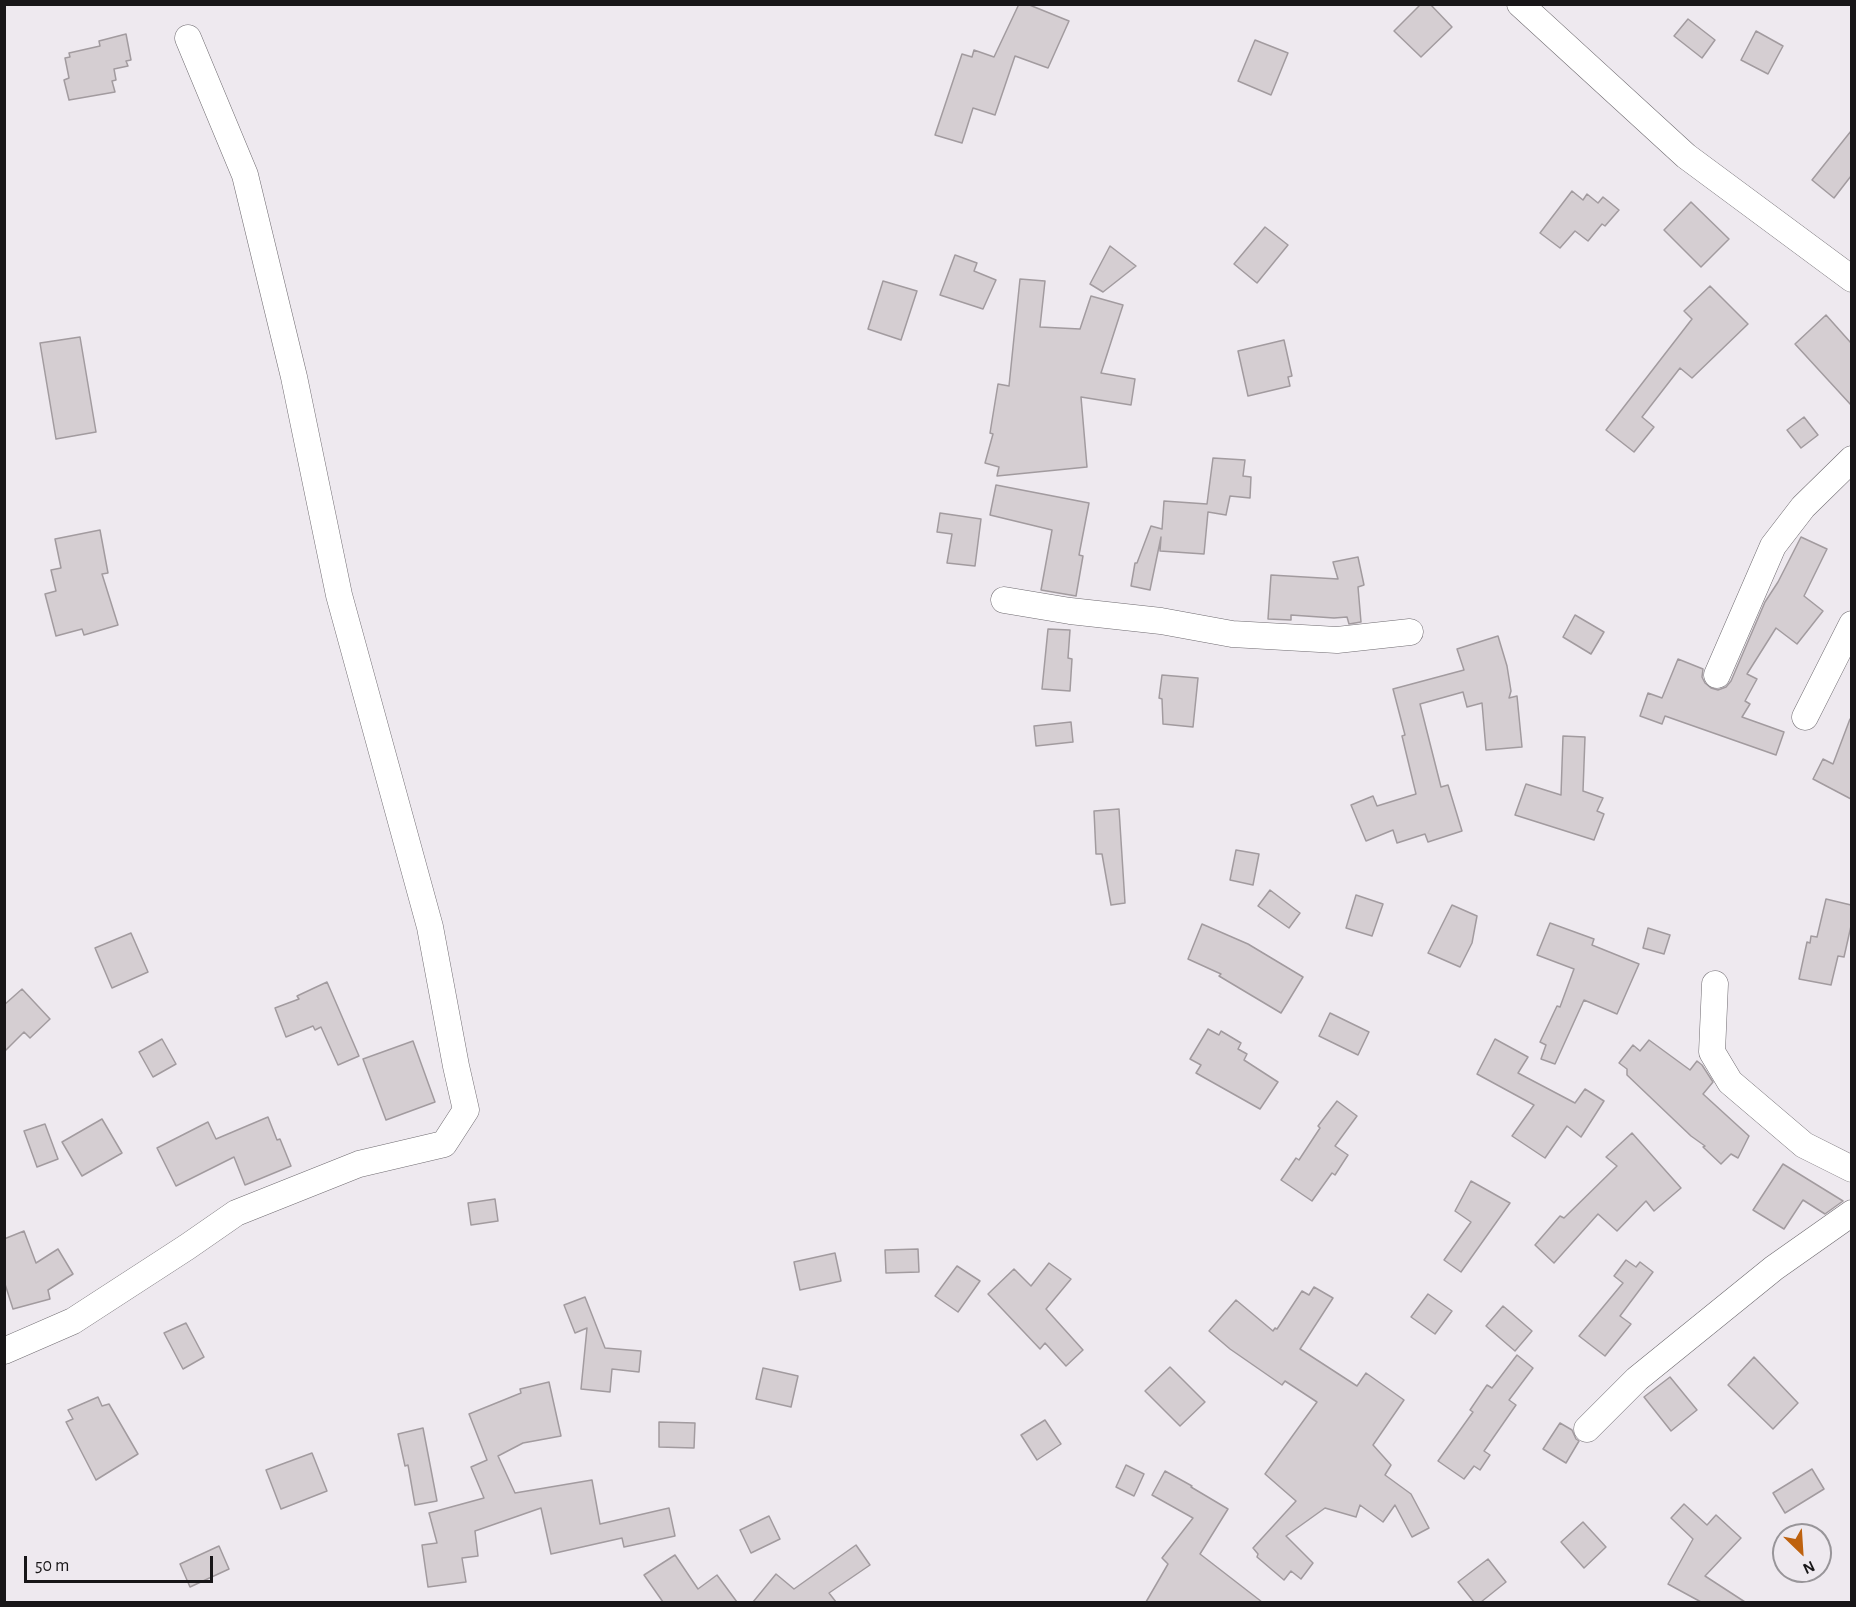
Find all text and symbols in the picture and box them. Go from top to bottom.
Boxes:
north arrow [1772,1523,1832,1583]
scale bar [27,1544,216,1582]
text: 50 m [35,1557,69,1575]
text: N [1800,1558,1817,1577]

